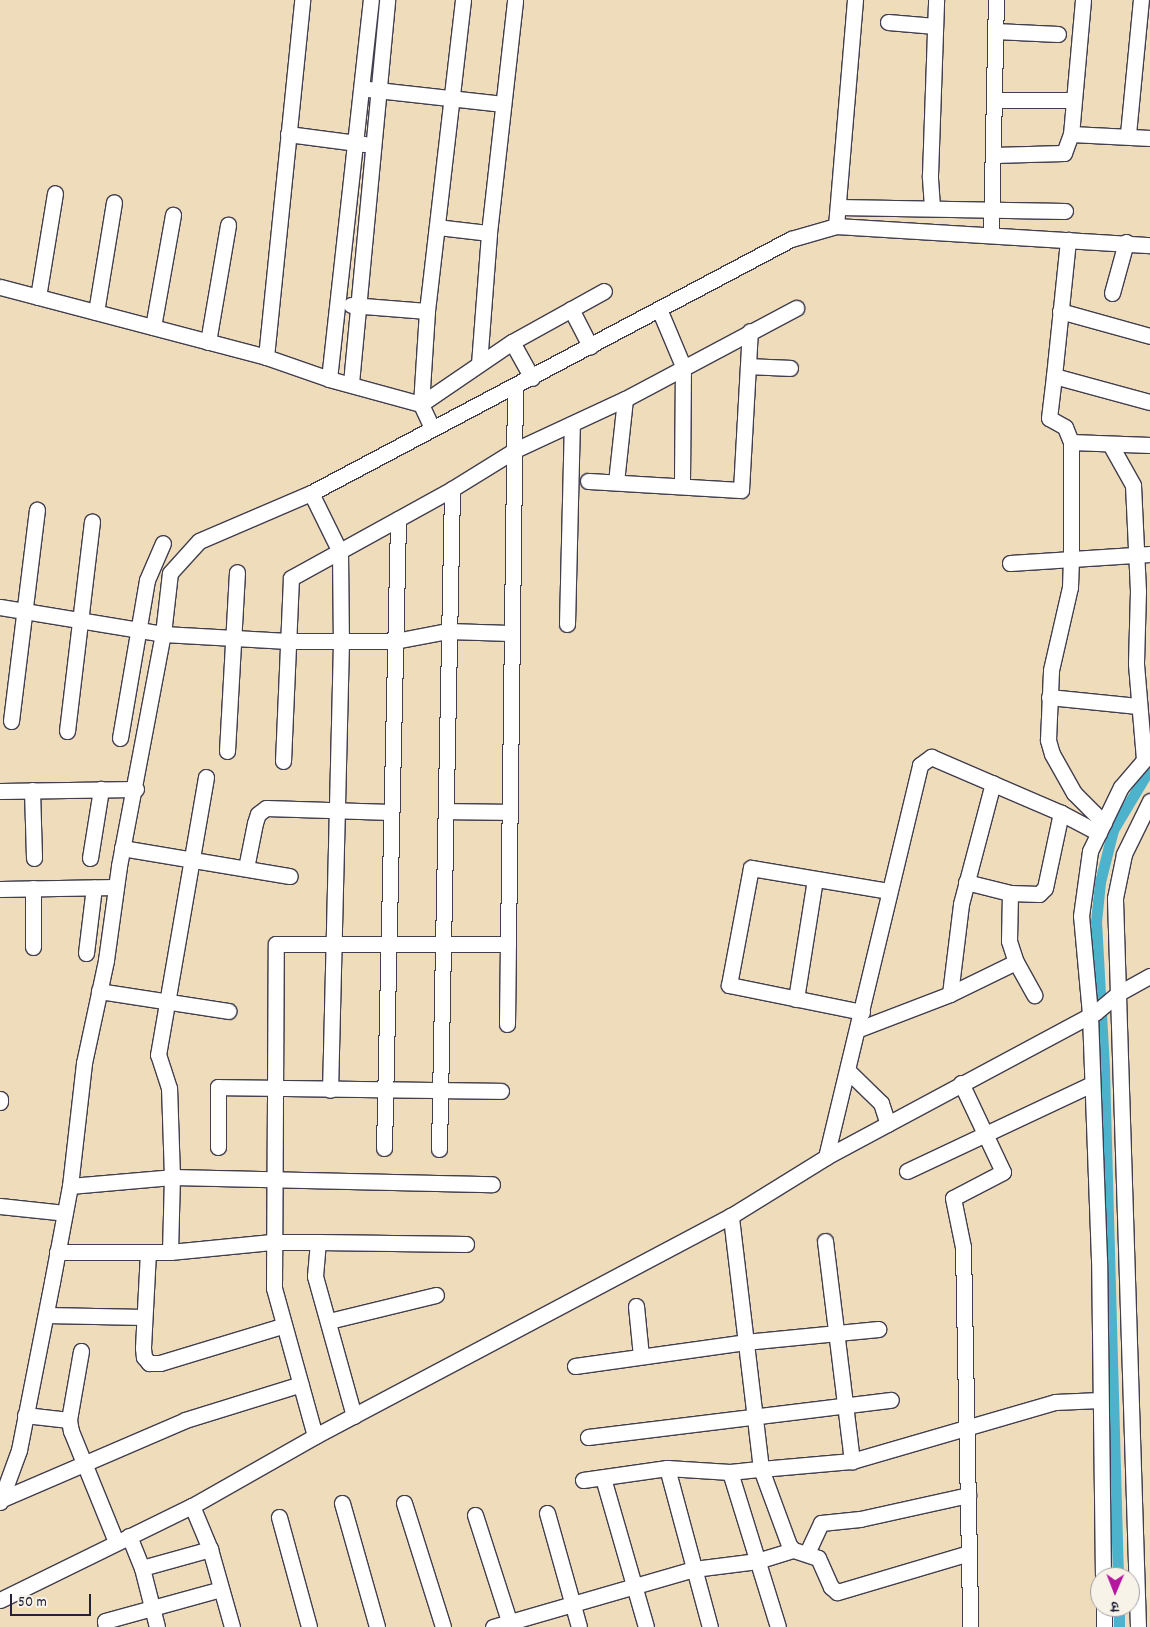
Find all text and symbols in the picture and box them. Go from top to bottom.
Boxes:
north arrow [1090,1567,1140,1617]
scale bar [12,1584,94,1616]
text: 50 m [18,1592,47,1614]
text: उ [1111,1596,1119,1616]

